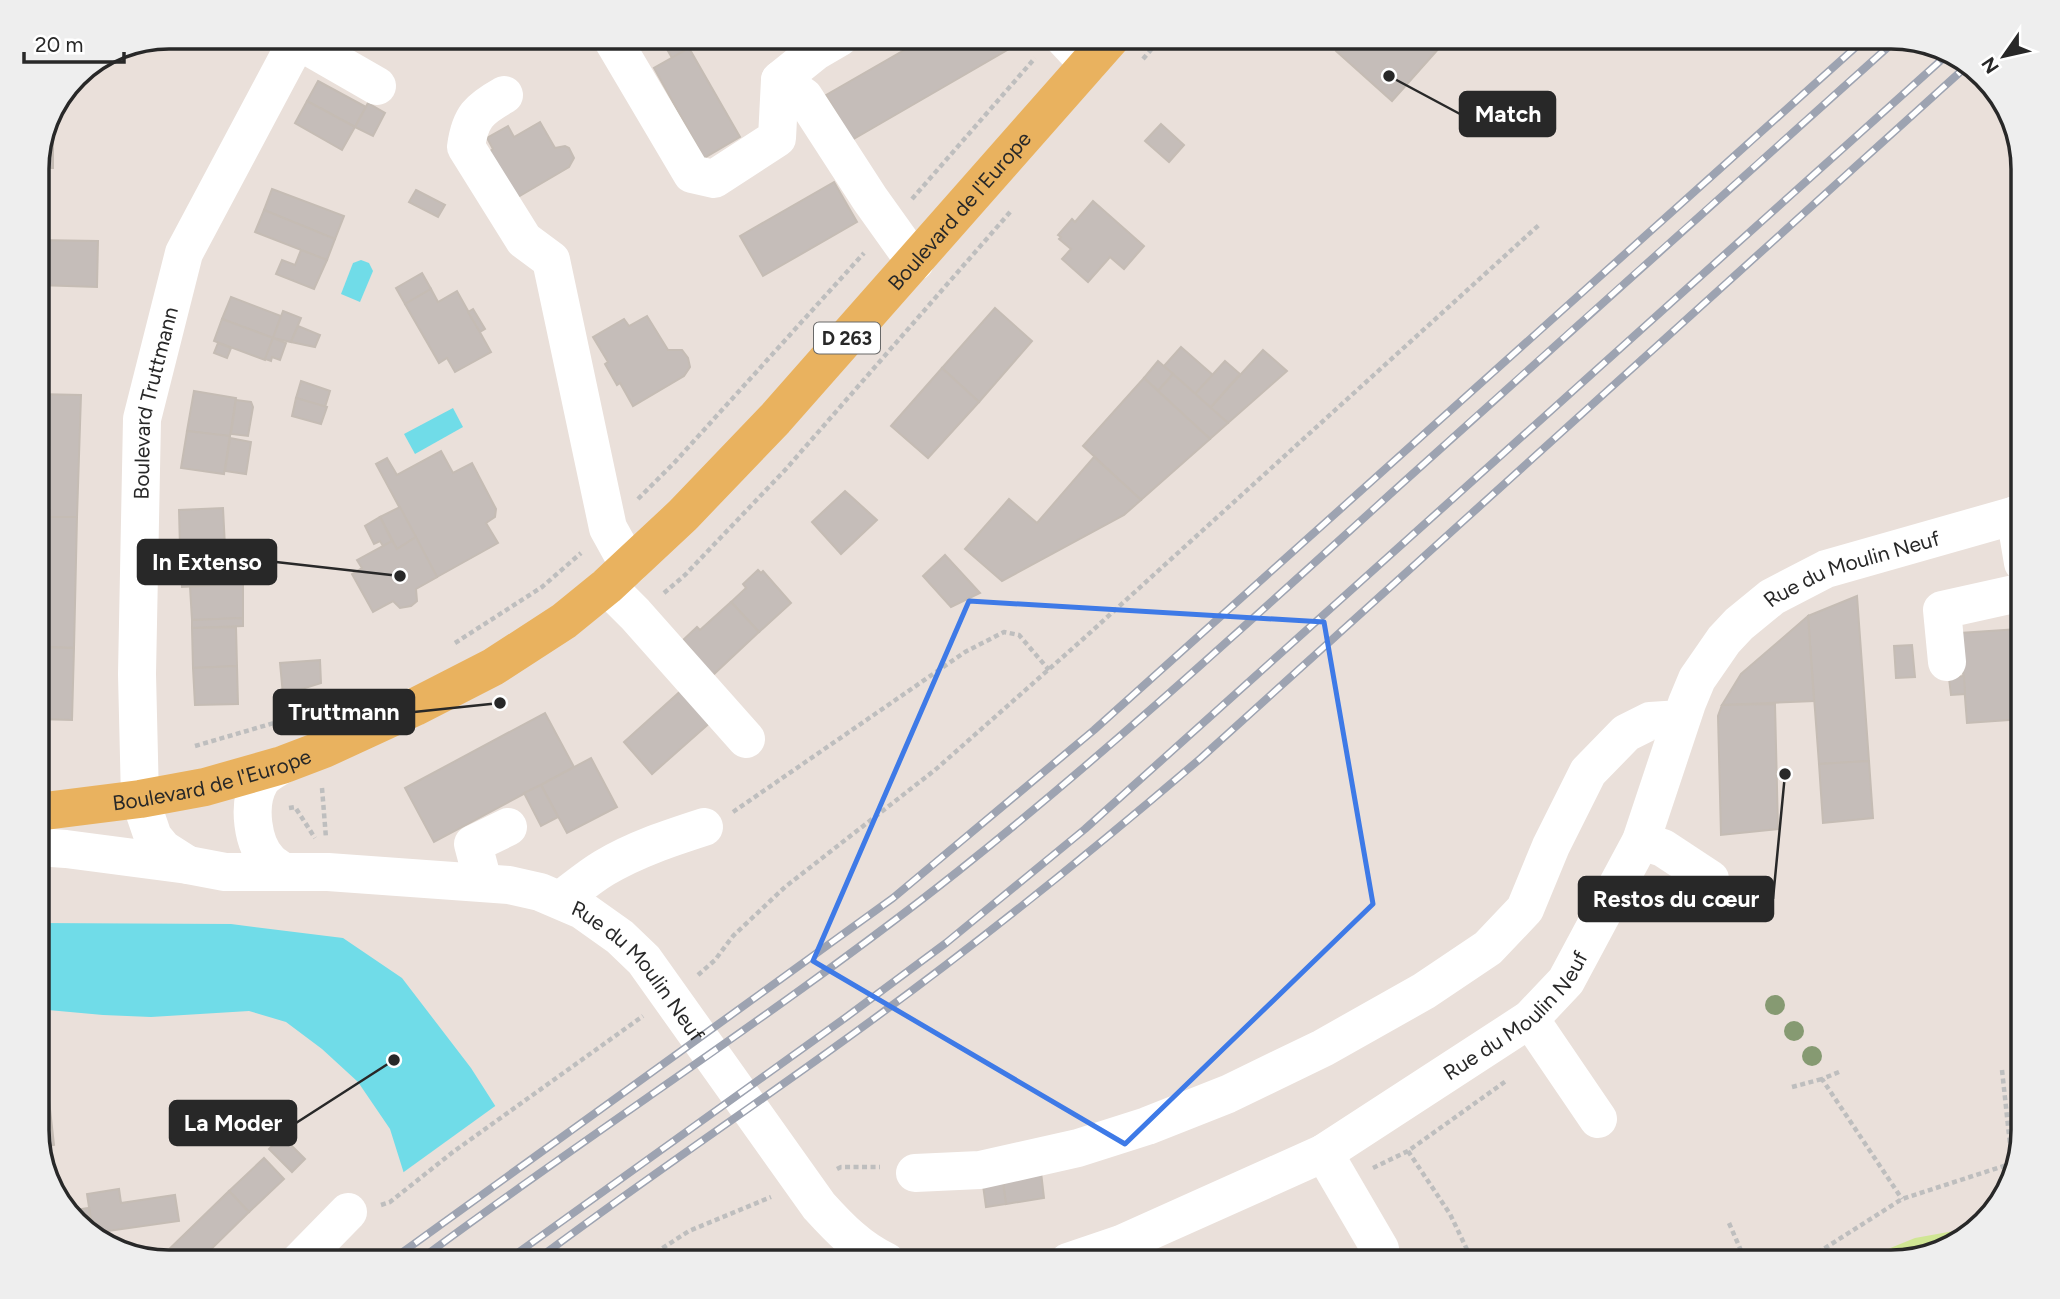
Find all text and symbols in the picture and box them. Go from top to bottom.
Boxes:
scale bar [24,21,124,65]
north arrow [1969,21,2039,91]
text: 20 m [35,32,83,57]
text: N [1977,53,2004,78]
callout: Match [1460,92,1555,136]
text: Match [1475,100,1541,128]
street label: Boulevard de l'Europe [882,126,1036,295]
street label: Boulevard Truttmann [128,304,182,500]
road number: D 263 [814,322,880,354]
street label: Rue du Moulin Neuf [1758,525,1943,612]
callout: In Extenso [138,540,276,584]
text: In Extenso [152,548,262,576]
callout: Truttmann [274,690,414,734]
text: Truttmann [288,698,400,726]
street label: Boulevard de l'Europe [111,743,314,815]
callout: Restos du cœur [1579,877,1773,921]
text: Restos du cœur [1593,885,1759,913]
street label: Rue du Moulin Neuf [568,895,710,1046]
street label: Rue du Moulin Neuf [1438,946,1592,1085]
callout: La Moder [170,1101,296,1145]
text: La Moder [184,1109,282,1137]

